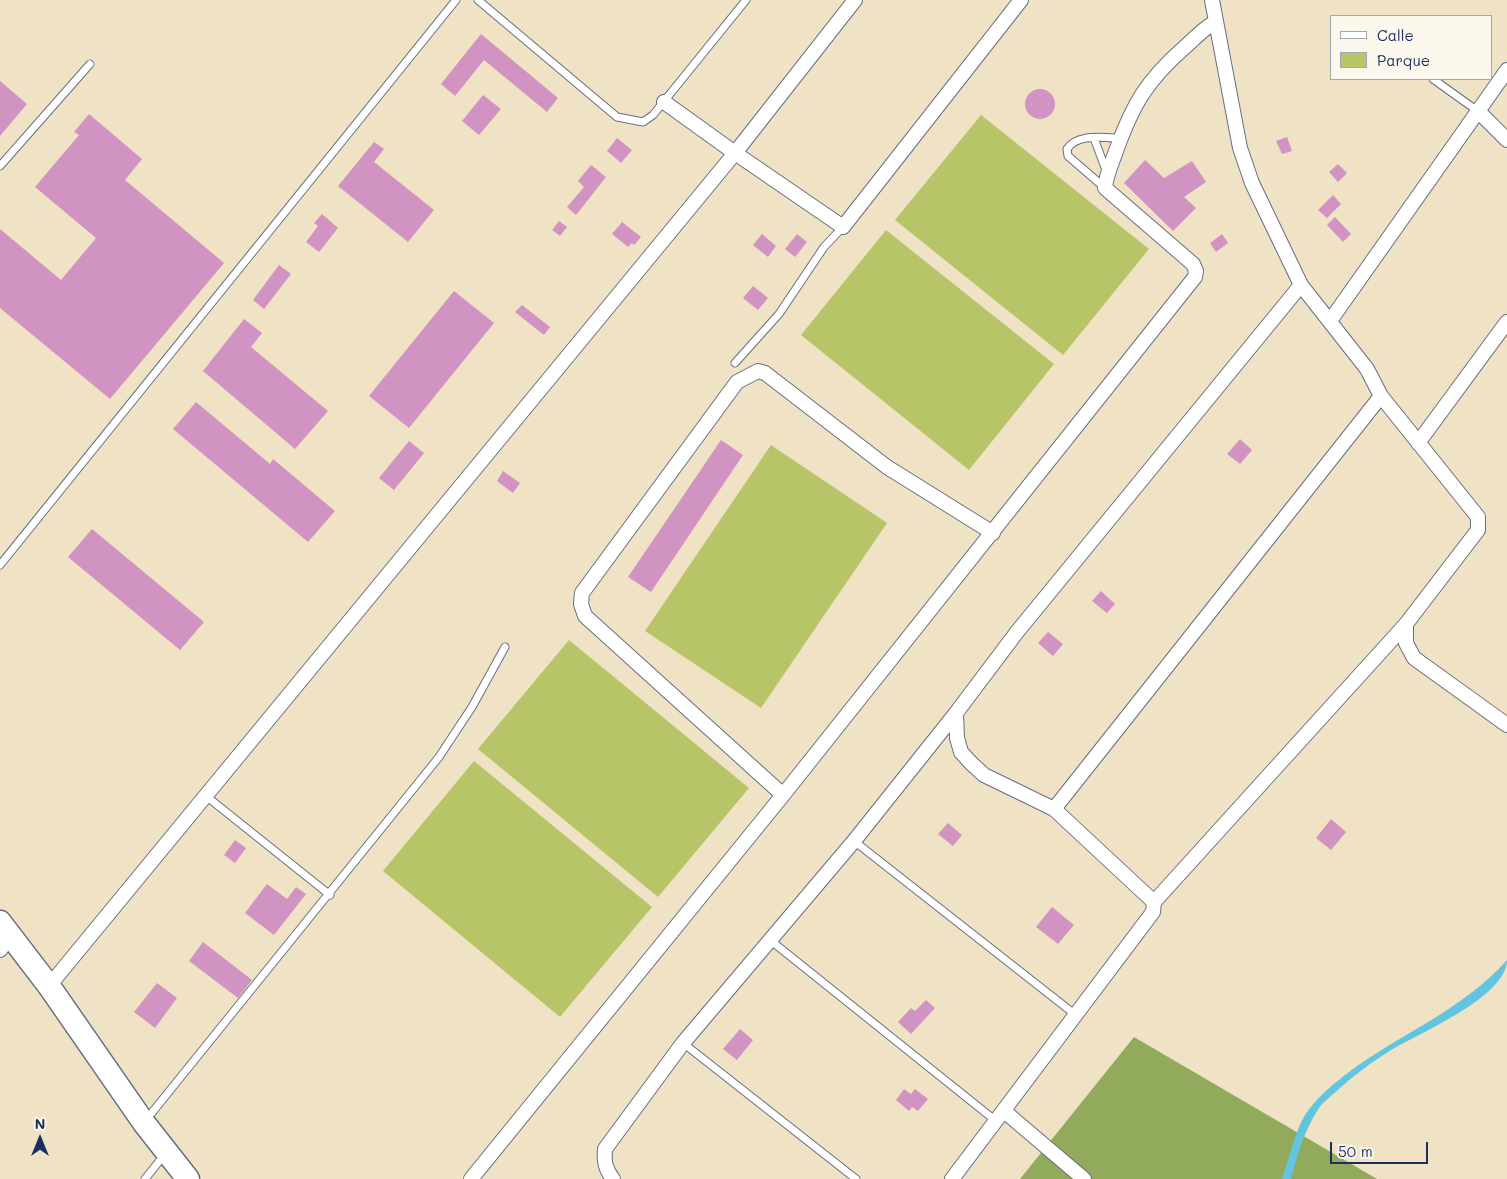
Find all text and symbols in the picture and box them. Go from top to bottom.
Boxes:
legend [1330,15,1492,80]
text: Calle [1377,25,1414,45]
text: Parque [1377,50,1430,70]
north arrow [15,1114,65,1164]
text: N [35,1114,45,1133]
scale bar [1332,1132,1430,1164]
text: 50 m [1338,1141,1373,1161]

